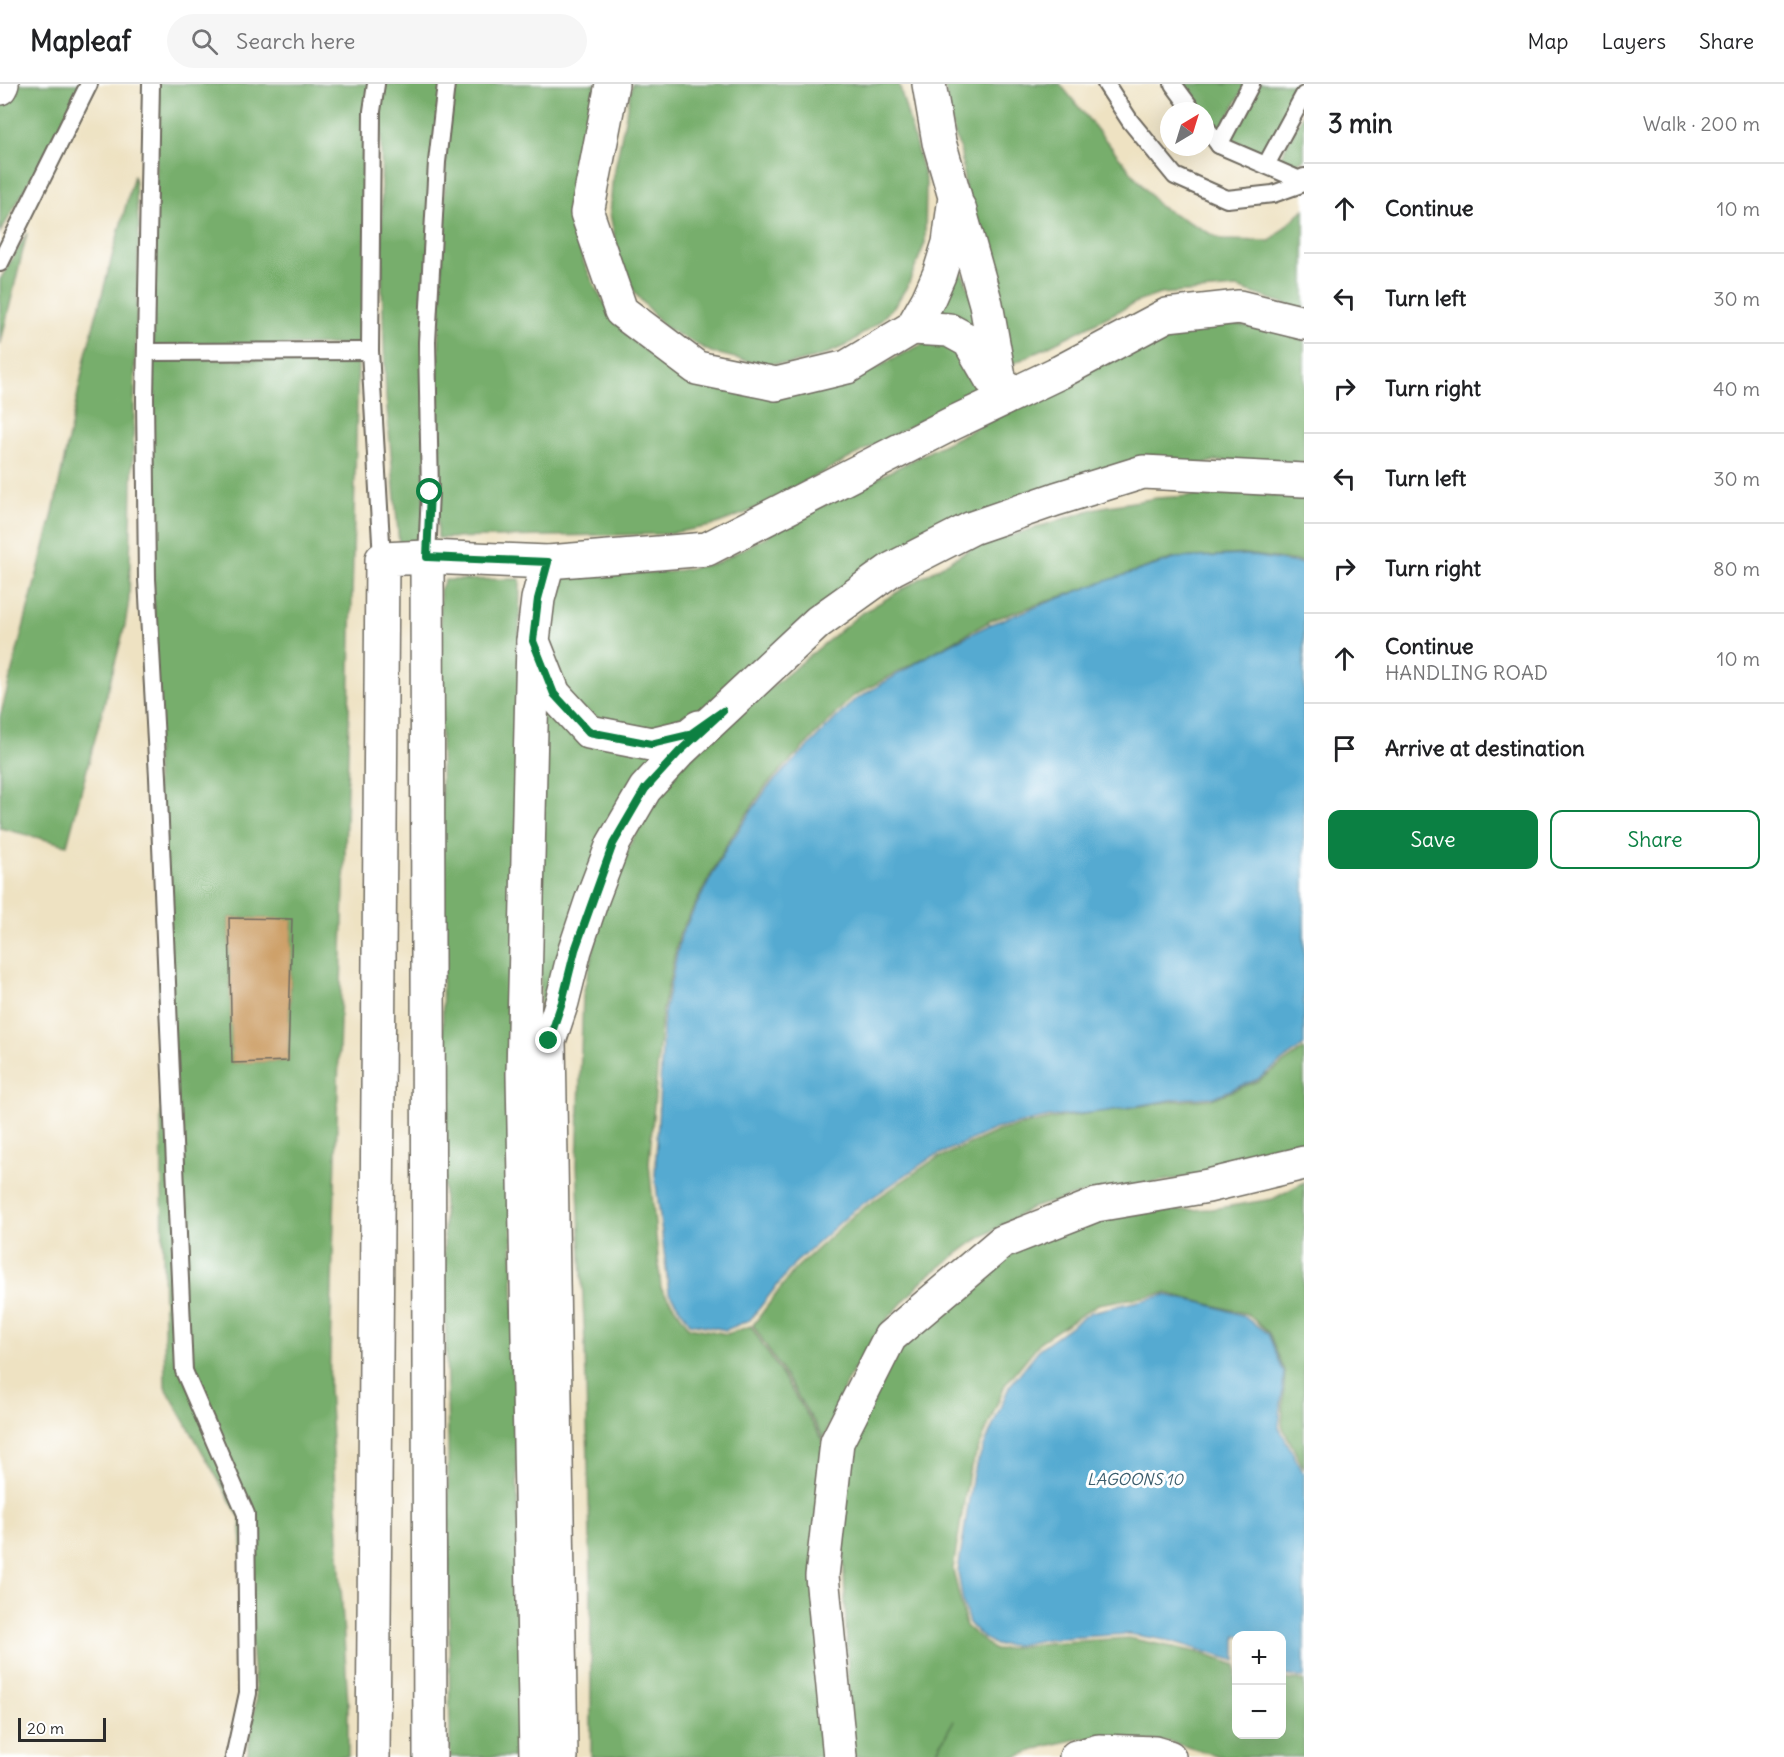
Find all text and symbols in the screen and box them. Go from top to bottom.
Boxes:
search box [167,14,587,68]
text: Mapleaf [30,23,131,59]
icon: search [188,25,221,58]
text: Search here [236,27,355,55]
text: Map [1528,28,1568,55]
text: Layers [1601,28,1666,55]
text: Share [1699,28,1754,55]
north arrow [1160,102,1214,156]
text: 3 min [1328,107,1393,140]
text: Walk · 200 m [1643,111,1760,136]
icon: ahead [1328,192,1361,225]
text: Continue [1385,194,1474,222]
text: 10 m [1717,196,1760,221]
icon: left [1328,282,1361,315]
text: Turn left [1385,284,1466,312]
text: 30 m [1713,286,1760,311]
icon: right [1328,372,1361,405]
text: Turn right [1385,374,1481,402]
text: 40 m [1713,376,1760,401]
icon: left [1328,462,1361,495]
text: Turn left [1385,464,1466,492]
text: 30 m [1713,466,1760,491]
route start [416,478,442,504]
icon: right [1328,552,1361,585]
text: Turn right [1385,554,1481,582]
text: 80 m [1713,556,1760,581]
text: Continue [1385,632,1474,660]
icon: ahead [1328,642,1361,675]
text: 10 m [1717,646,1760,671]
text: HANDLING ROAD [1385,660,1548,685]
icon: arrive [1328,732,1361,765]
text: Arrive at destination [1385,734,1585,762]
button: Save [1328,810,1538,869]
button: Share [1550,810,1760,869]
route end [535,1027,561,1053]
water label: LAGOONS 10 [1087,1469,1184,1489]
map controls [1232,1631,1286,1739]
button: + [1232,1631,1286,1685]
button: − [1232,1685,1286,1739]
scale bar [18,1715,106,1742]
text: 20 m [27,1718,64,1738]

